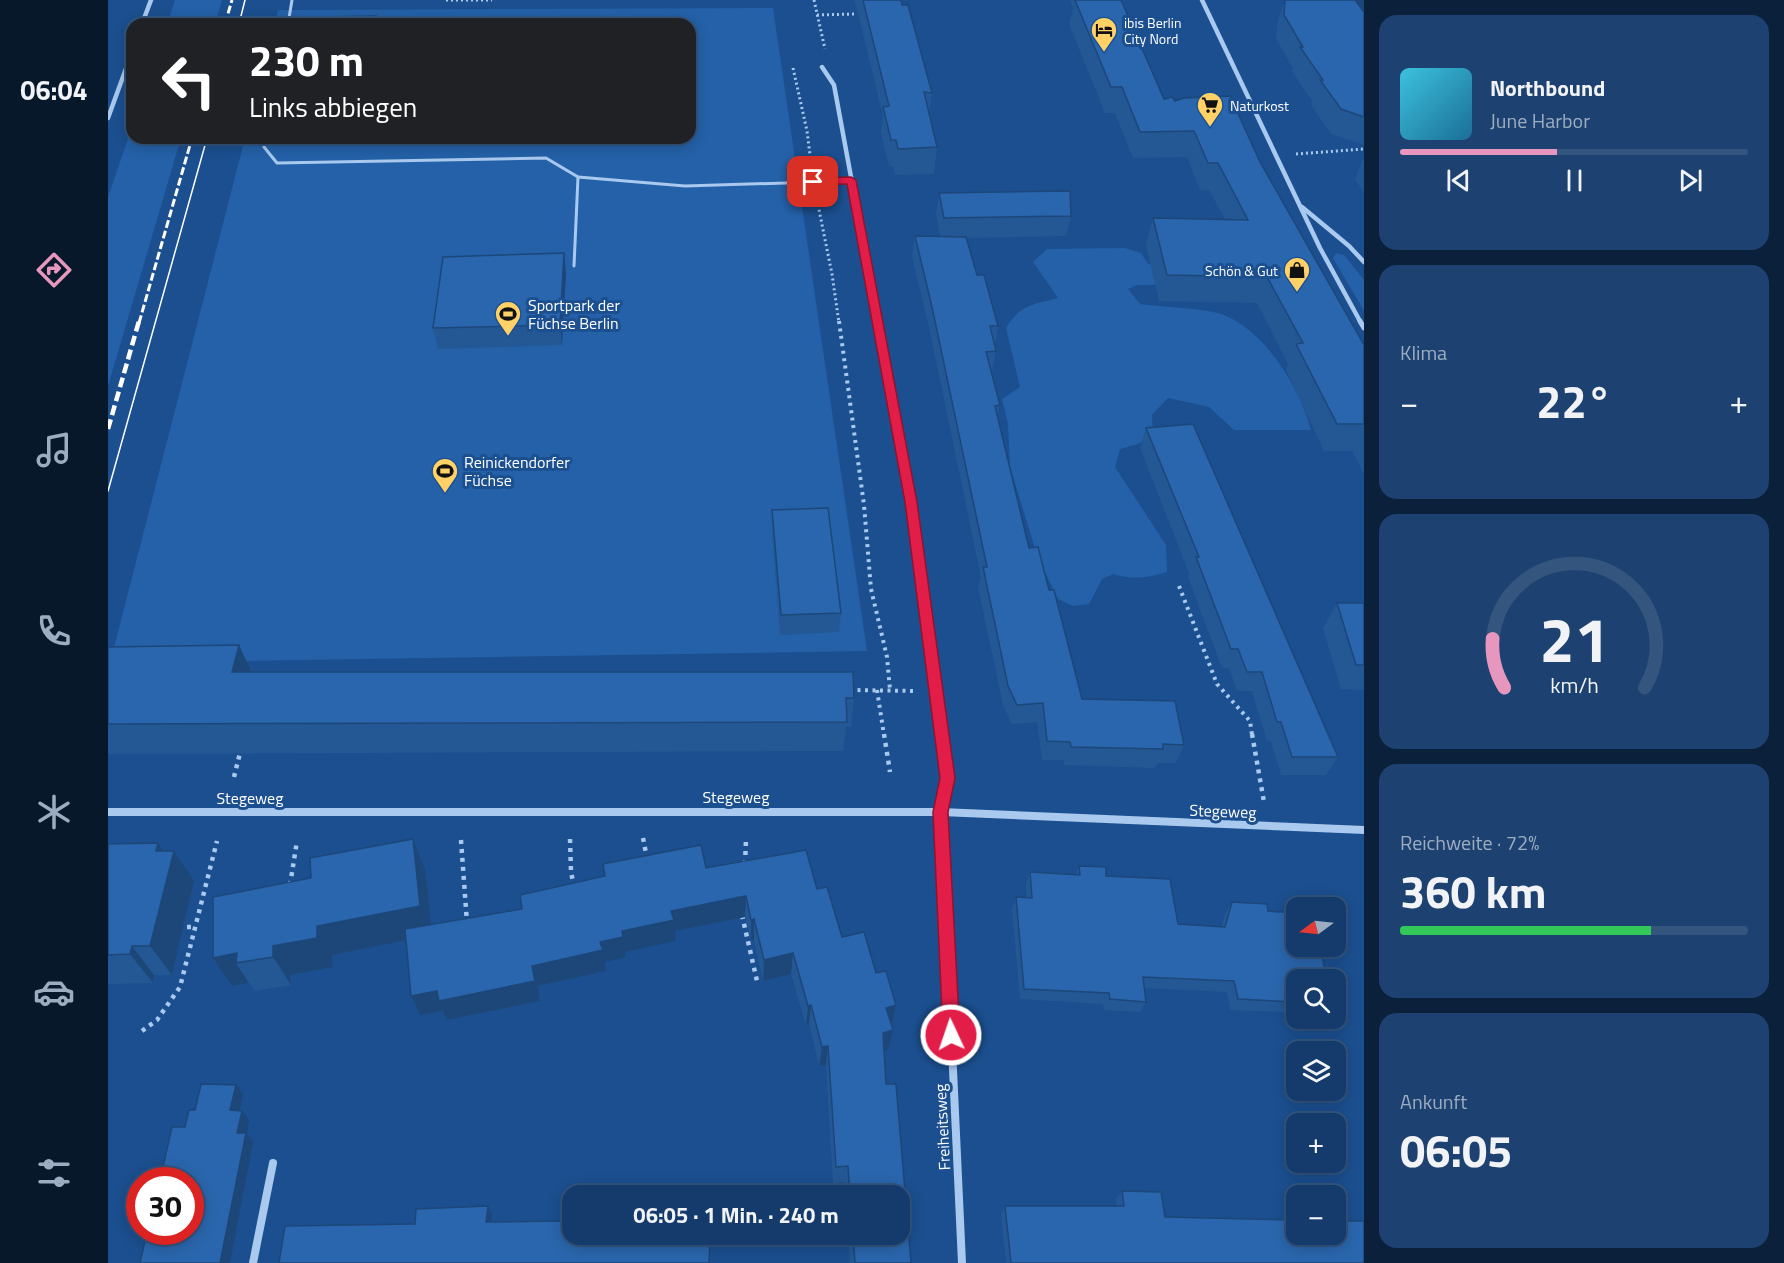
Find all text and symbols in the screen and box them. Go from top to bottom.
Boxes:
place label: ibis Berlin City Nord [1124,12,1181,49]
hotel icon: ibis Berlin City Nord [1089,15,1119,53]
text: 230 m [249,28,364,92]
icon: left [150,42,228,120]
text: 06:04 [20,69,88,110]
text: Northbound [1490,71,1605,105]
text: Links abbiegen [249,86,417,127]
supermarket icon: Naturkost [1195,90,1225,128]
place label: Naturkost [1230,95,1289,116]
text: June Harbor [1490,105,1590,136]
pin [787,156,838,207]
icon: previous [1442,164,1475,197]
icon: pause [1558,164,1591,197]
icon: next [1674,164,1707,197]
icon: arrive [796,165,829,198]
icon: directions [33,249,75,291]
shop icon: Schön & Gut [1282,255,1312,293]
place label: Schön & Gut [1205,260,1278,281]
place label: Sportpark der Füchse Berlin [528,293,620,335]
sports icon: Sportpark der Füchse Berlin [493,299,523,337]
text: Klima [1400,337,1447,368]
text: 22° [1536,367,1612,435]
text: − [1400,377,1418,427]
text: + [1730,377,1748,427]
icon: music [33,429,75,471]
place label: Reinickendorfer Füchse [464,450,570,492]
sports icon: Reinickendorfer Füchse [430,456,460,494]
text: 21 [1539,592,1609,687]
icon: phone [33,610,75,652]
text: km/h [1550,670,1598,702]
street label: Stegeweg [703,785,769,809]
street label: Stegeweg [217,786,283,810]
icon: climate [33,791,75,833]
street label: Stegeweg [1189,798,1257,824]
text: Reichweite · 72% [1400,827,1539,858]
text: 360 km [1400,857,1546,925]
north arrow [1286,897,1346,957]
map controls [1286,897,1346,1245]
button: search [1286,969,1346,1029]
icon: car [33,971,75,1013]
position arrow [919,1003,983,1067]
button: layers [1286,1041,1346,1101]
street label: Freiheitsweg [928,1083,956,1171]
text: Ankunft [1400,1086,1467,1117]
button: + [1286,1113,1346,1173]
text: 06:05 [1400,1116,1512,1184]
icon: filters [33,1152,75,1194]
speed limit sign: 30 [126,1167,204,1245]
button: − [1286,1185,1346,1245]
text: 06:05 · 1 Min. · 240 m [633,1198,839,1232]

